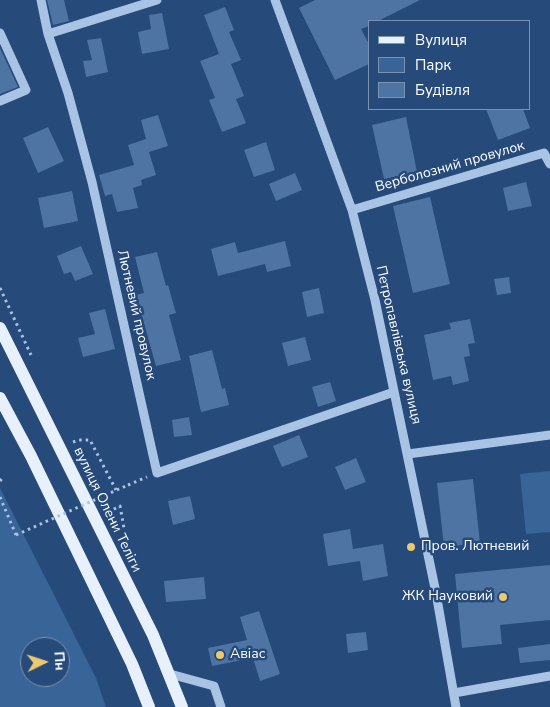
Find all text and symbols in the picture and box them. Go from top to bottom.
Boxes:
legend [368,20,530,110]
text: Вулиця [415,30,467,50]
text: Парк [415,55,451,75]
text: Будівля [415,80,470,100]
street label: Верболозний провулок [373,138,527,196]
street label: Лютневий провулок [113,248,159,382]
street label: Петропавлівська вулиця [372,264,424,426]
street label: вулиця Олени Теліги [69,445,145,575]
place label: Пров. Лютневий [421,539,529,555]
marker: Пров. Лютневий [405,541,417,553]
place label: ЖК Науковий [402,589,493,605]
marker: ЖК Науковий [497,591,509,603]
north arrow [20,637,70,687]
place label: Авіас [230,647,265,663]
marker: Авіас [214,649,226,661]
text: Пн [49,651,70,671]

